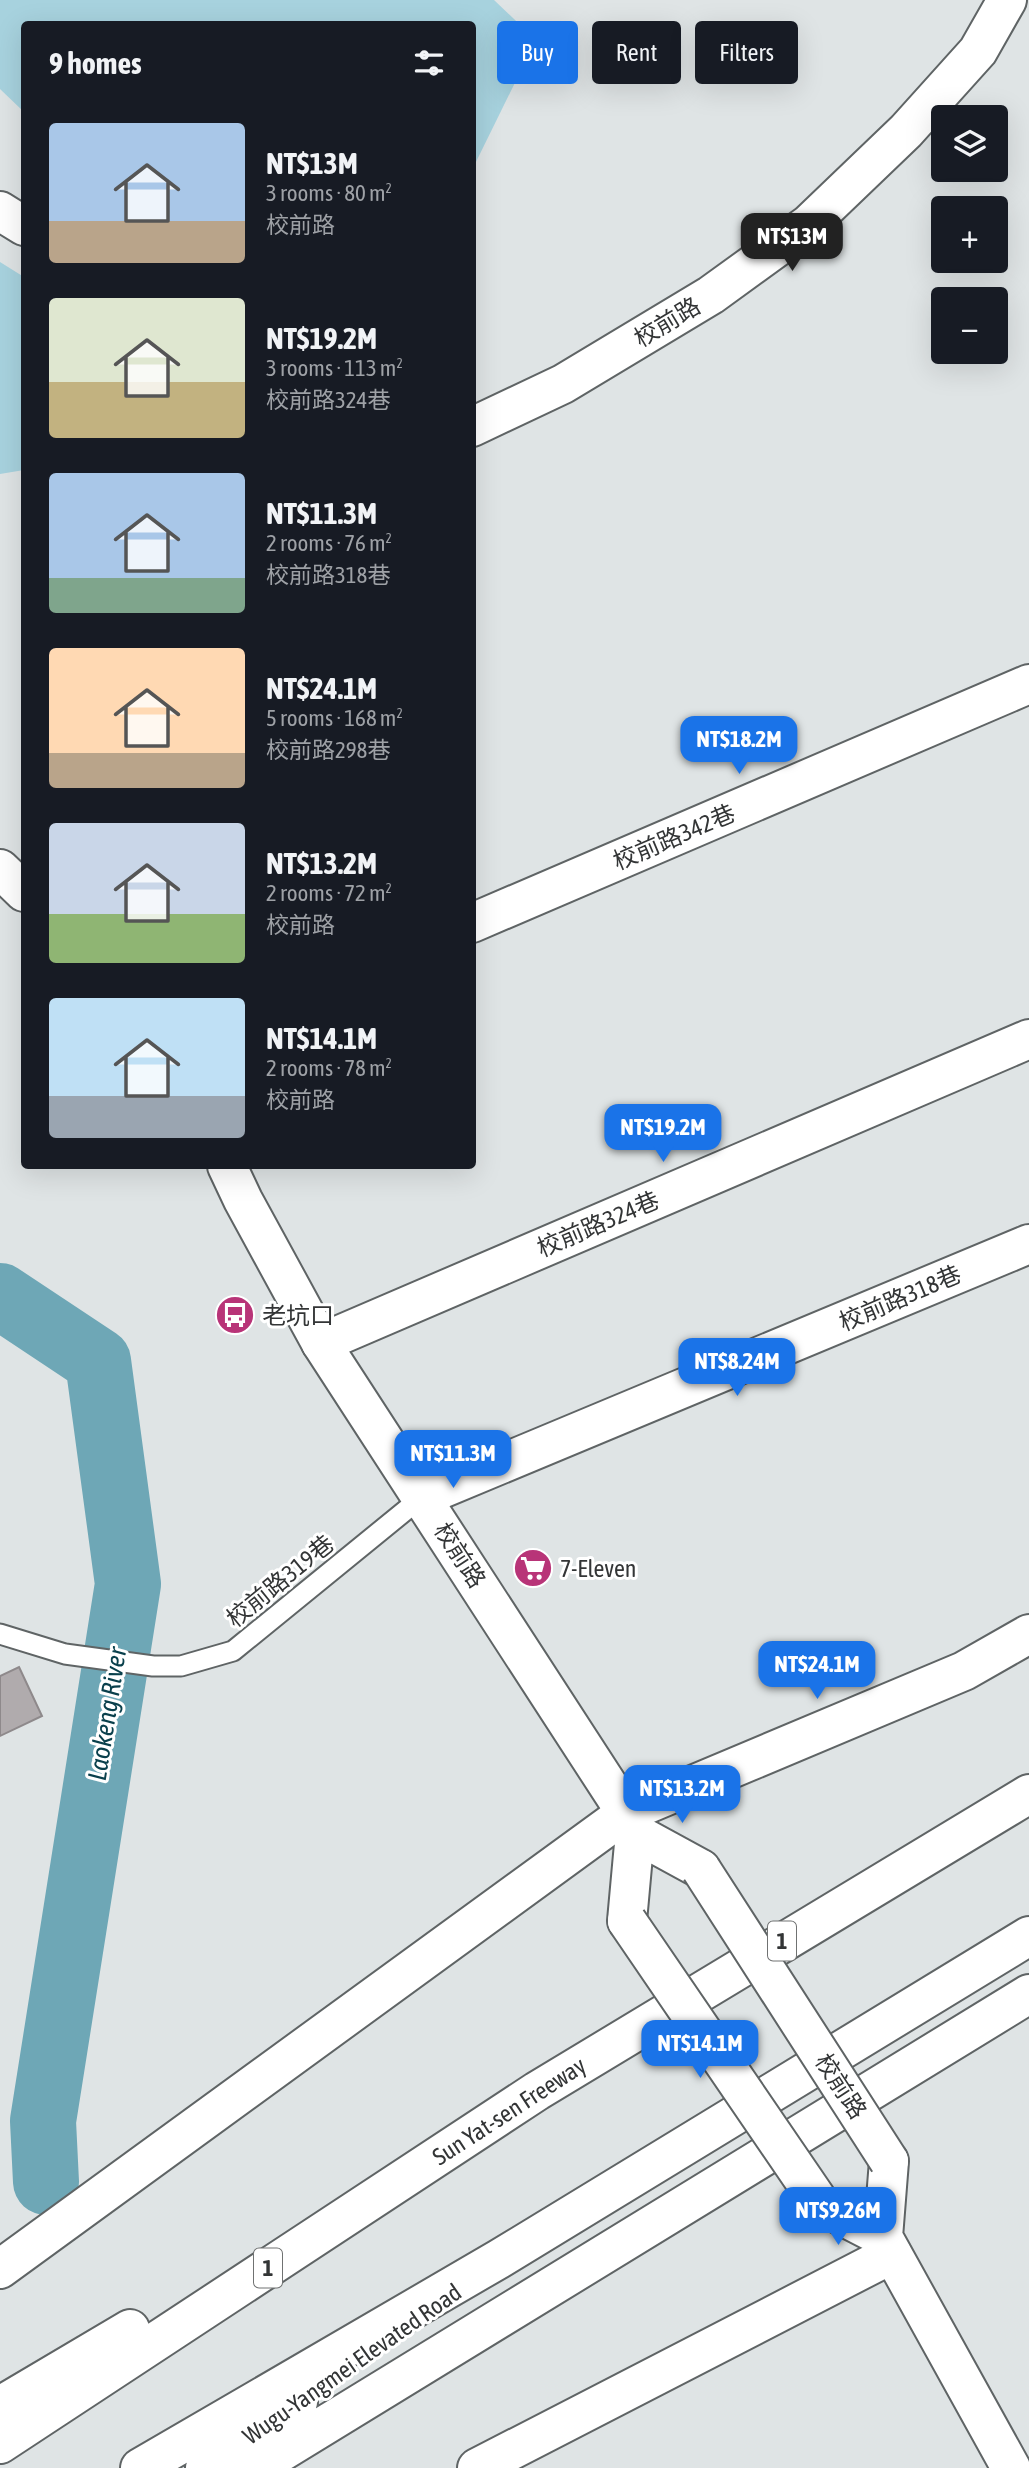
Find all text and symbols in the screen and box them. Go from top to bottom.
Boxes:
chip: Buy [497,21,578,84]
chip: Rent [592,21,681,84]
chip: Filters [695,21,798,84]
icon: filters [410,44,448,82]
text: 9 homes [49,46,142,80]
map controls [931,105,1008,364]
button: layers [931,105,1008,182]
text: NT$13M [266,146,358,180]
icon: home [105,151,189,235]
text: 3 rooms · 80 m² [266,180,392,206]
button: + [931,196,1008,273]
text: 校前路 [266,212,335,238]
pin: NT$13M [735,214,849,273]
text: NT$13M [757,223,827,249]
button: − [931,287,1008,364]
street label: 校前路 [629,292,705,352]
text: NT$19.2M [266,321,377,355]
icon: home [105,326,189,410]
text: 3 rooms · 113 m² [266,355,403,381]
text: 校前路324巷 [266,387,390,413]
text: NT$11.3M [266,496,377,530]
icon: home [105,501,189,585]
text: 2 rooms · 76 m² [266,530,392,556]
text: 校前路318巷 [266,562,390,588]
text: NT$24.1M [266,671,377,705]
icon: home [105,676,189,760]
text: 5 rooms · 168 m² [266,705,403,731]
pin: NT$18.2M [667,716,811,776]
text: NT$18.2M [696,726,782,752]
text: 校前路298巷 [266,737,390,763]
street label: 校前路342巷 [609,799,739,875]
text: NT$13.2M [266,846,377,880]
icon: home [105,851,189,935]
text: 2 rooms · 72 m² [266,880,392,906]
text: 校前路 [266,912,335,938]
text: NT$14.1M [266,1021,377,1055]
icon: home [105,1026,189,1110]
text: 2 rooms · 78 m² [266,1055,392,1081]
text: 校前路 [266,1087,335,1113]
pin: NT$19.2M [591,1104,735,1164]
text: NT$19.2M [620,1114,706,1140]
street label: 校前路324巷 [533,1186,663,1262]
street label: 校前路318巷 [835,1260,965,1336]
bus stop icon: 老坑口 [214,1294,256,1336]
place label: 老坑口 [262,1302,334,1329]
pin: NT$8.24M [665,1338,809,1398]
text: NT$8.24M [694,1348,780,1374]
pin: NT$11.3M [381,1430,525,1490]
text: NT$11.3M [410,1440,496,1466]
street label: 校前路 [429,1517,491,1593]
street label: 校前路319巷 [221,1530,339,1632]
supermarket icon: 7-Eleven [512,1547,554,1589]
place label: 7-Eleven [560,1555,636,1582]
pin: NT$24.1M [745,1642,889,1701]
water label: Laokeng River [82,1644,133,1783]
text: NT$24.1M [774,1651,860,1677]
pin: NT$13.2M [610,1766,754,1825]
text: NT$13.2M [639,1775,725,1801]
road number: 1 [768,1922,796,1960]
pin: NT$14.1M [628,2021,772,2080]
text: NT$14.1M [657,2030,743,2056]
street label: 校前路 [810,2048,872,2124]
street label: Sun Yat-sen Freeway [427,2051,591,2171]
pin: NT$9.26M [766,2188,910,2247]
text: NT$9.26M [795,2197,881,2223]
road number: 1 [254,2248,282,2288]
street label: Wugu-Yangmei Elevated Road [238,2278,466,2450]

